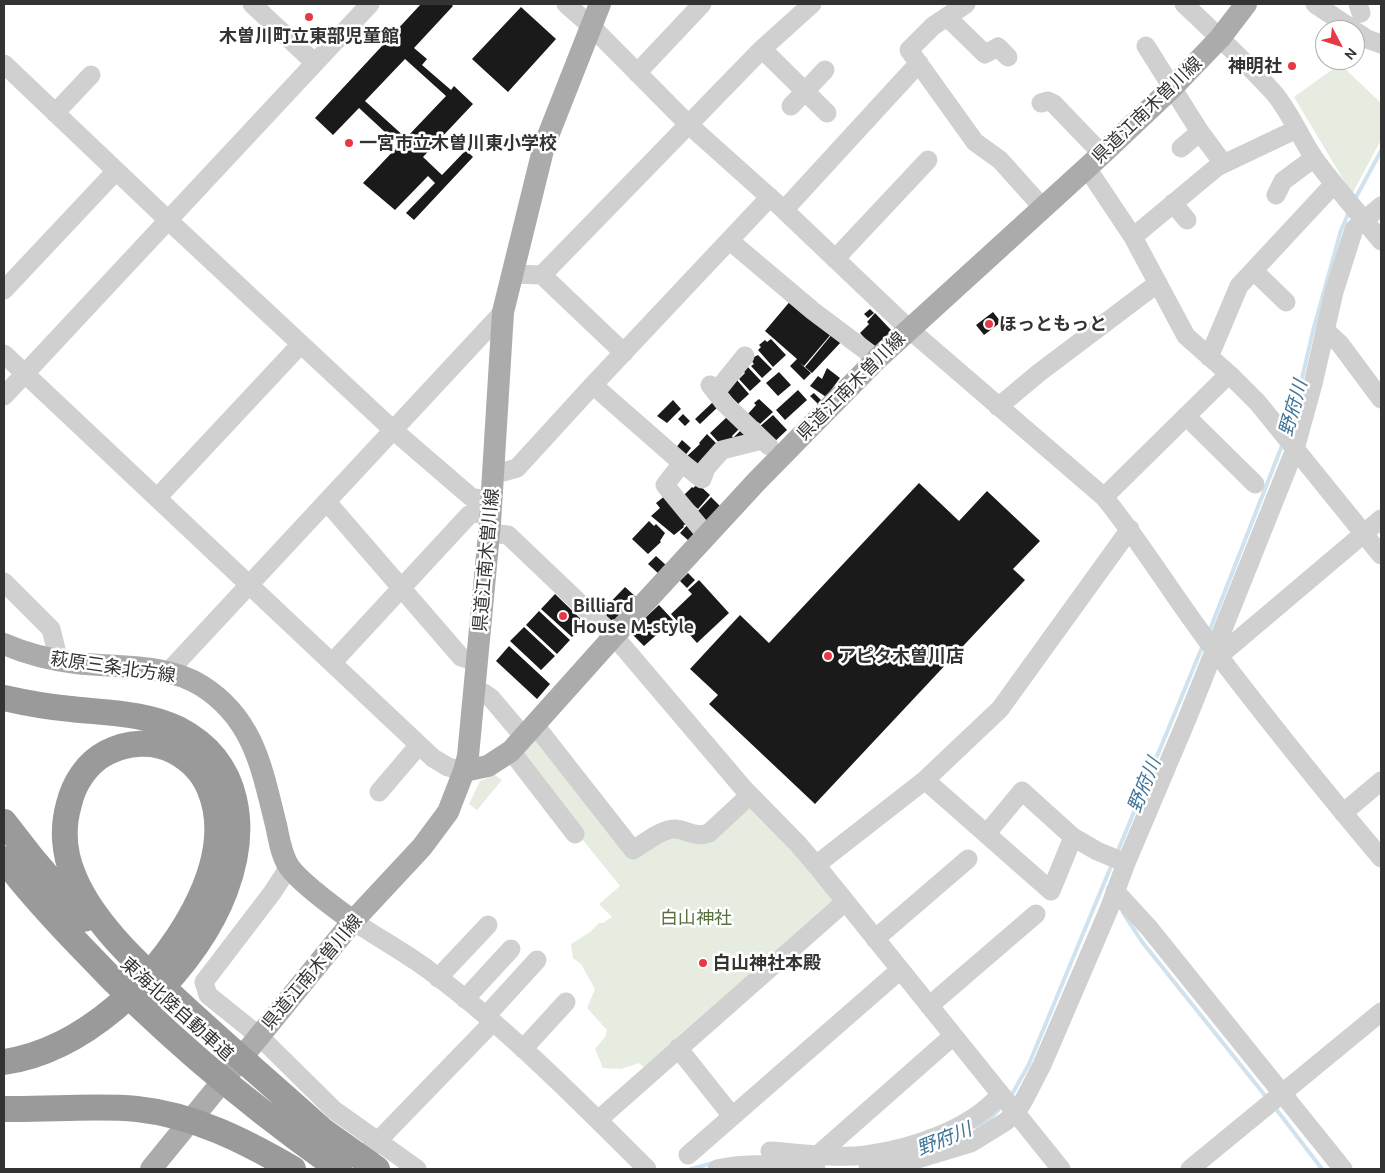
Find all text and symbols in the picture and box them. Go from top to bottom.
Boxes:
marker: 木曽川町立東部児童館 [303,11,315,23]
north arrow [1315,20,1365,70]
place label: 木曽川町立東部児童館 [219,25,399,47]
text: N [1341,45,1360,63]
street label: 県道江南木曽川線 [1088,52,1206,168]
place label: 神明社 [1228,55,1282,77]
marker: 神明社 [1286,60,1298,72]
place label: 一宮市立木曽川東小学校 [359,132,557,154]
marker: 一宮市立木曽川東小学校 [343,137,355,149]
place label: ほっともっと [999,313,1107,335]
marker: ほっともっと [983,318,995,330]
street label: 県道江南木曽川線 [792,327,910,445]
water label: 野府川 [1274,377,1312,439]
street label: 県道江南木曽川線 [469,487,503,633]
place label: Billiard House M-style [573,595,694,638]
marker: Billiard House M-style [557,610,569,622]
place label: アピタ木曽川店 [838,645,964,667]
street label: 萩原三条北方線 [49,648,177,686]
marker: アピタ木曽川店 [822,650,834,662]
water label: 野府川 [1123,754,1165,816]
park label: 白山神社 [660,907,732,929]
street label: 県道江南木曽川線 [257,910,367,1034]
place label: 白山神社本殿 [713,952,821,974]
street label: 東海北陸自動車道 [116,953,238,1065]
marker: 白山神社本殿 [697,957,709,969]
water label: 野府川 [913,1118,975,1160]

